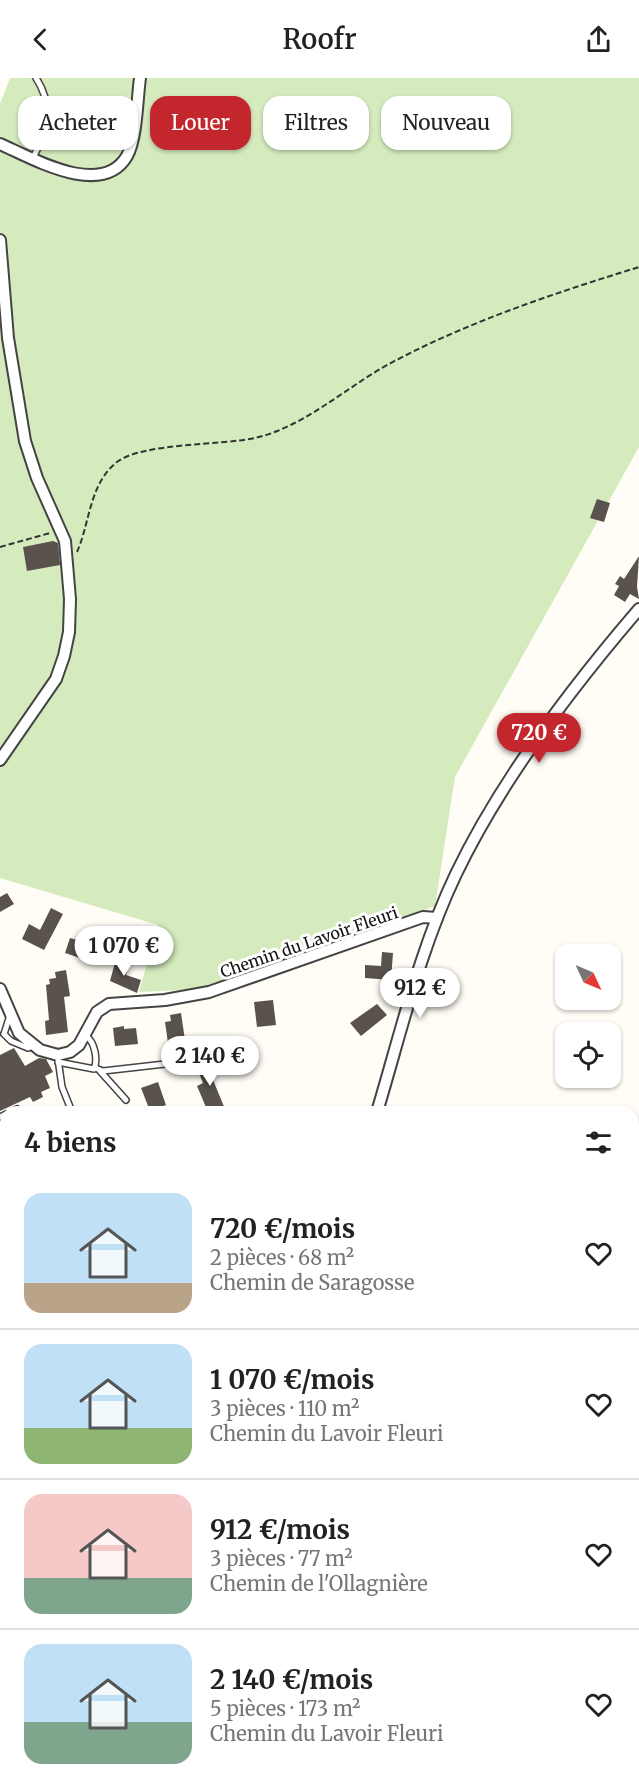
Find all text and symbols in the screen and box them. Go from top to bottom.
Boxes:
text: Roofr [282,22,357,56]
icon: back [24,23,57,56]
icon: share [582,23,615,56]
chip: Acheter [18,96,138,150]
chip: Louer [150,96,251,150]
chip: Filtres [263,96,369,150]
chip: Nouveau [381,96,511,150]
pin: 720 € [497,713,581,764]
text: 720 € [511,720,567,745]
street label: Chemin du Lavoir Fleuri [217,902,401,982]
pin: 1 070 € [69,926,179,977]
text: 1 070 € [89,933,159,958]
north arrow [555,944,621,1010]
map controls [555,944,621,1088]
pin: 912 € [378,968,462,1019]
text: 912 € [394,975,446,1000]
button: locate [555,1022,621,1088]
pin: 2 140 € [155,1036,265,1087]
text: 2 140 € [175,1043,245,1068]
text: 4 biens [24,1126,116,1159]
icon: filters [582,1126,615,1159]
text: 720 €/mois [210,1212,355,1245]
icon: home [72,1217,144,1289]
icon: heart [582,1237,615,1270]
text: 2 pièces · 68 m² [210,1245,354,1270]
text: Chemin de Saragosse [210,1270,414,1295]
text: 1 070 €/mois [210,1363,374,1396]
icon: home [72,1368,144,1440]
icon: heart [582,1388,615,1421]
text: 3 pièces · 110 m² [210,1396,359,1421]
text: Chemin du Lavoir Fleuri [210,1421,444,1446]
text: 912 €/mois [210,1513,350,1546]
icon: home [72,1518,144,1590]
icon: heart [582,1538,615,1571]
text: 3 pièces · 77 m² [210,1546,353,1571]
text: Chemin de l'Ollagnière [210,1571,428,1596]
text: 2 140 €/mois [210,1663,373,1696]
icon: home [72,1668,144,1740]
icon: heart [582,1688,615,1721]
text: 5 pièces · 173 m² [210,1696,360,1721]
text: Chemin du Lavoir Fleuri [210,1721,444,1746]

